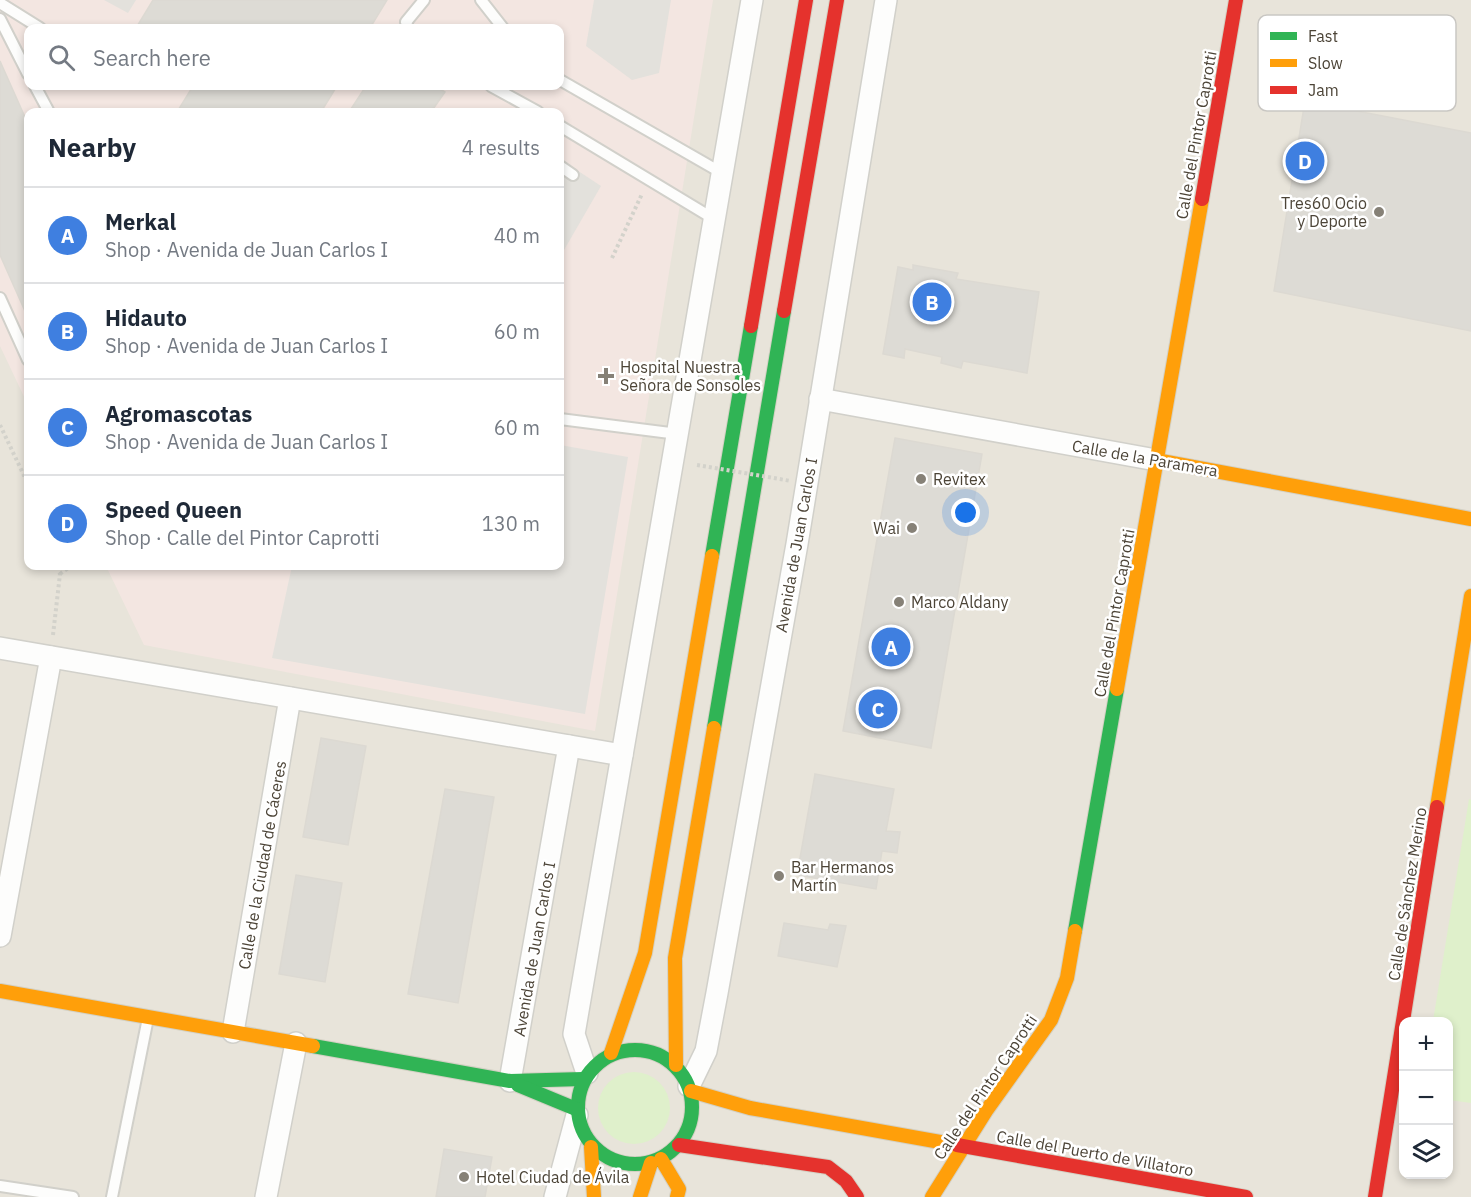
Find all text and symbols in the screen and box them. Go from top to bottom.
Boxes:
legend [1258,15,1456,111]
search box [24,24,564,90]
text: Fast [1308,26,1338,46]
icon: search [45,41,78,74]
text: Search here [93,43,211,72]
street label: Calle del Pintor Caprotti [1171,49,1221,221]
text: Slow [1308,53,1343,73]
text: Jam [1308,80,1339,100]
text: Nearby [48,130,136,164]
text: 4 results [462,134,540,161]
pin: D [1286,138,1324,184]
place label: Tres60 Ocio y Deporte [1281,193,1367,231]
marker: Tres60 Ocio y Deporte [1372,205,1386,219]
text: Merkal [105,207,176,236]
text: A [61,222,74,249]
text: 40 m [494,222,540,249]
text: Shop · Avenida de Juan Carlos I [105,236,388,263]
pin: B [912,280,952,324]
text: Hidauto [105,303,187,332]
text: B [61,318,74,345]
text: 60 m [494,318,540,345]
text: Shop · Avenida de Juan Carlos I [105,332,388,359]
place label: Hospital Nuestra Señora de Sonsoles [620,357,761,395]
marker: Hospital Nuestra Señora de Sonsoles [597,367,615,385]
text: Agromascotas [105,399,252,428]
text: C [61,414,74,441]
text: 60 m [494,414,540,441]
text: Shop · Avenida de Juan Carlos I [105,428,388,455]
street label: Calle de la Paramera [1071,435,1220,481]
street label: Avenida de Juan Carlos I [771,456,821,634]
place label: Revitex [933,469,986,489]
marker: Revitex [914,472,928,486]
text: Speed Queen [105,495,242,524]
your location [951,498,980,527]
text: D [61,510,74,537]
text: 130 m [482,510,540,537]
place label: Wai [873,518,900,538]
marker: Wai [905,521,919,535]
text: Shop · Calle del Pintor Caprotti [105,524,380,551]
street label: Calle del Pintor Caprotti [1089,527,1139,699]
place label: Marco Aldany [911,592,1008,612]
marker: Marco Aldany [892,595,906,609]
pin: A [872,624,910,670]
pin: C [858,686,898,732]
street label: Calle de la Ciudad de Cáceres [234,759,290,971]
street label: Calle de Sánchez Merino [1383,806,1431,982]
place label: Bar Hermanos Martín [791,857,894,895]
street label: Avenida de Juan Carlos I [509,860,559,1038]
marker: Bar Hermanos Martín [772,869,786,883]
street label: Calle del Pintor Caprotti [929,1011,1041,1163]
map controls [1399,1017,1453,1179]
button: + [1399,1017,1453,1071]
button: − [1399,1071,1453,1125]
button: layers [1399,1125,1453,1179]
street label: Calle del Puerto de Villatoro [995,1126,1195,1180]
place label: Hotel Ciudad de Ávila [476,1166,630,1187]
marker: Hotel Ciudad de Ávila [457,1170,471,1184]

